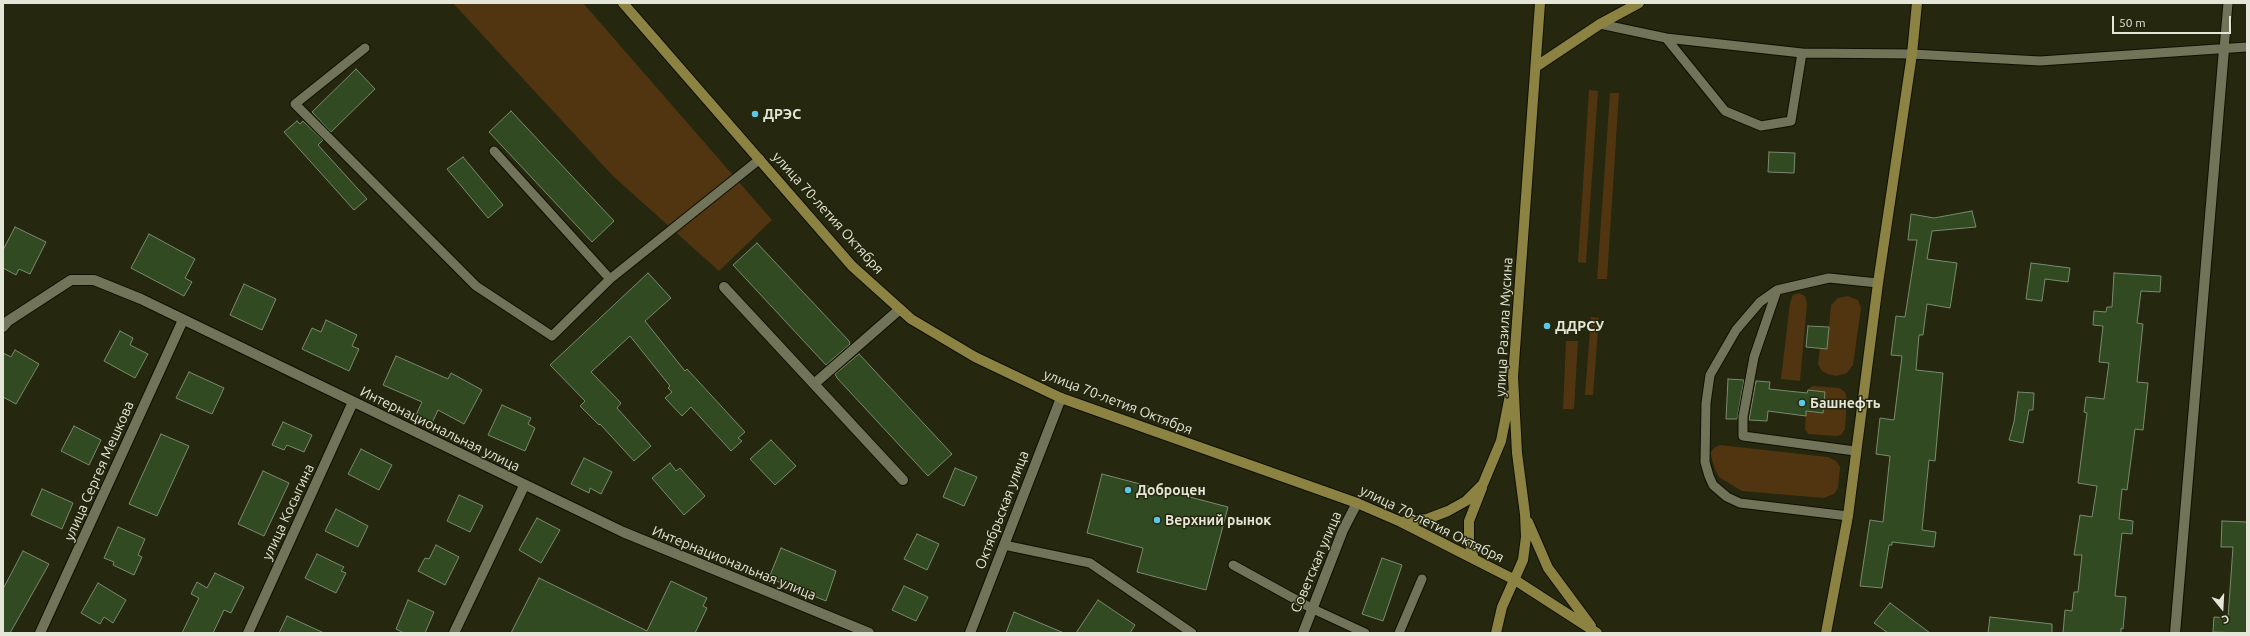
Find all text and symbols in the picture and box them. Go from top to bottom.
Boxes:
scale bar [2114,8,2233,34]
text: 50 m [2119,16,2146,29]
place label: ДРЭС [763,106,801,122]
marker: ДРЭС [750,109,760,119]
street label: улица 70-летия Октября [769,149,887,277]
street label: улица Разила Мусина [1492,257,1516,397]
place label: ДДРСУ [1555,318,1604,334]
marker: ДДРСУ [1542,321,1552,331]
street label: улица 70-летия Октября [1041,366,1195,438]
street label: Интернациональная улица [357,383,523,475]
place label: Башнефть [1810,395,1881,411]
street label: улица Сергея Мешкова [61,398,137,544]
marker: Башнефть [1797,398,1807,408]
street label: Октябрьская улица [972,448,1032,572]
street label: улица Косыгина [258,461,318,563]
place label: Доброцен [1136,482,1206,498]
street label: улица 70-летия Октября [1357,482,1507,566]
marker: Доброцен [1123,485,1133,495]
street label: Советская улица [1287,509,1345,615]
place label: Верхний рынок [1165,512,1271,528]
marker: Верхний рынок [1152,515,1162,525]
street label: Интернациональная улица [649,522,819,604]
north arrow [2202,588,2242,628]
text: С [2221,613,2231,626]

